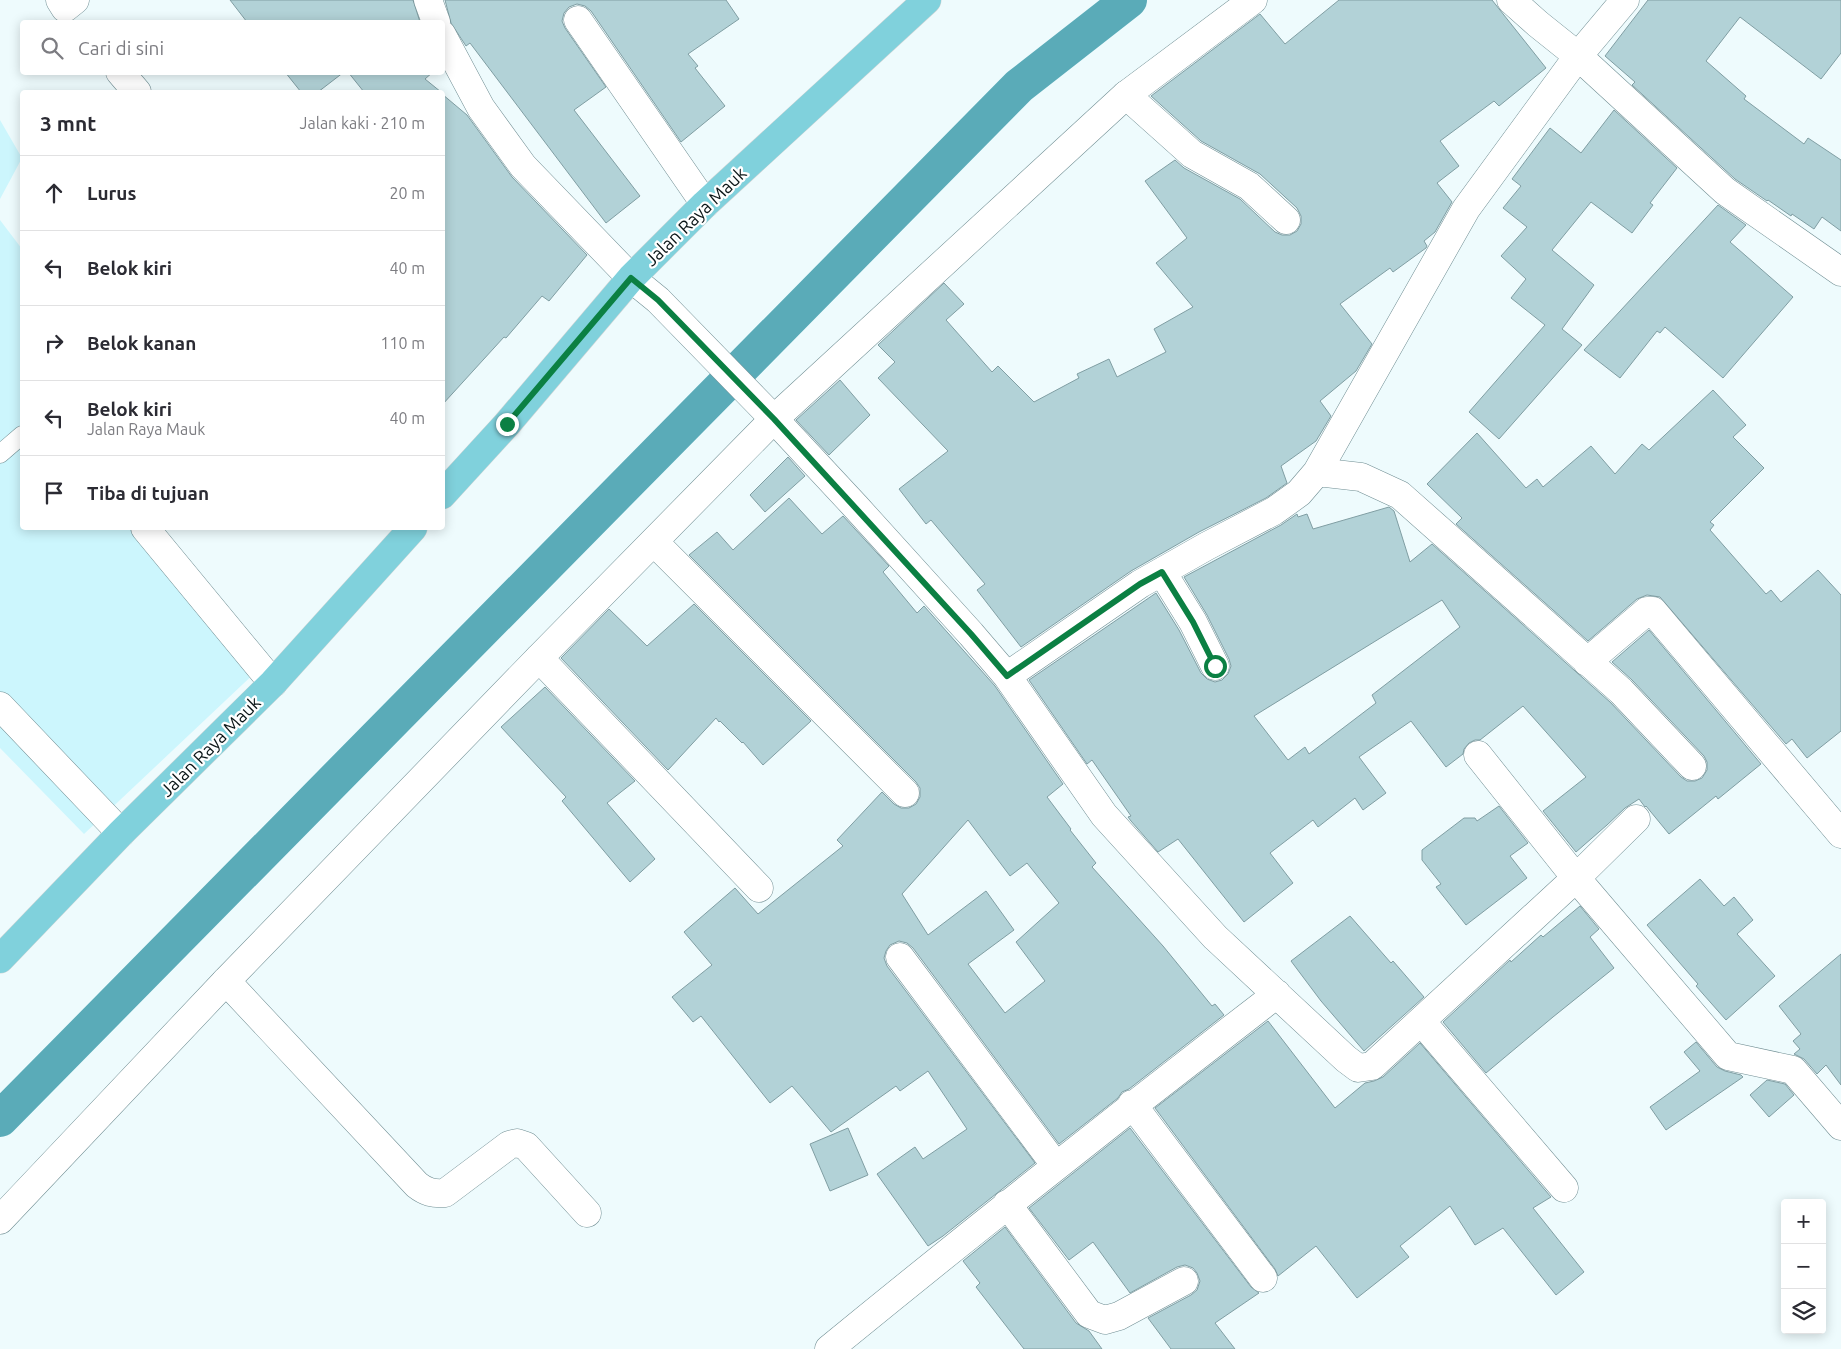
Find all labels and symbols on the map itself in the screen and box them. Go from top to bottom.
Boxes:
street label: Jalan Raya Mauk [640,163,750,269]
route end [496,413,519,436]
route start [1204,655,1227,678]
street label: Jalan Raya Mauk [156,692,264,800]

